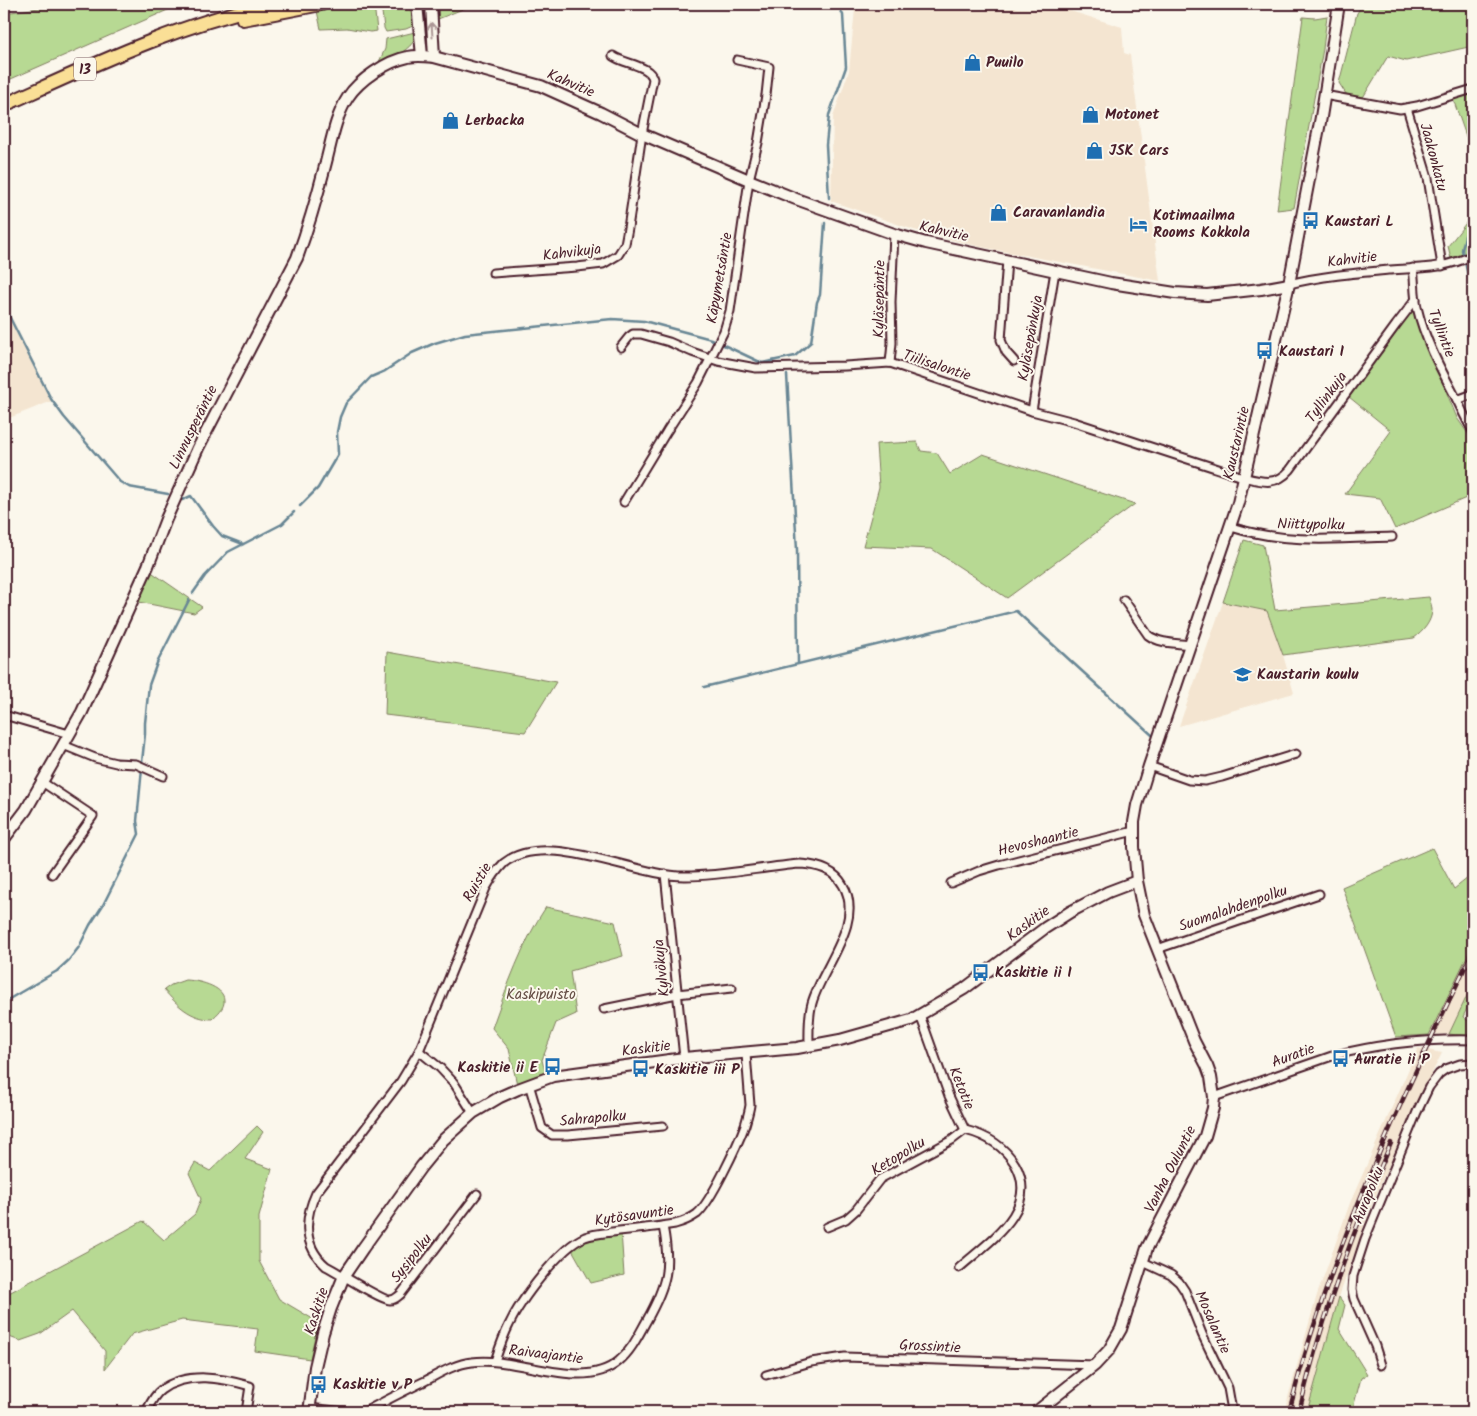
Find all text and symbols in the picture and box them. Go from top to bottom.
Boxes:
one-way arrow [428,23,437,39]
place label: Puuilo [986,51,1024,75]
shop icon: Puuilo [962,52,982,72]
road number: 13 [74,58,96,80]
street label: Kahvitie [543,63,599,105]
place label: Motonet [1105,103,1159,127]
shop icon: Motonet [1081,104,1101,124]
place label: Lerbacka [465,109,525,133]
shop icon: Lerbacka [441,110,461,130]
street label: Jaakonkatu [1412,120,1454,194]
place label: JSK Cars [1109,139,1169,163]
shop icon: JSK Cars [1085,140,1105,160]
place label: Caravanlandia [1013,201,1105,225]
shop icon: Caravanlandia [989,202,1009,222]
place label: Kotimaailma Rooms Kokkola [1153,204,1250,245]
place label: Kaustari L [1325,210,1394,234]
bus stop icon: Kaustari L [1301,211,1321,231]
hotel icon: Kotimaailma Rooms Kokkola [1129,214,1149,234]
street label: Kahvitie [917,215,971,249]
street label: Käpymetsäntie [700,230,740,326]
street label: Kahvikuja [541,237,603,268]
street label: Kahvitie [1326,245,1379,275]
street label: Kyläsepäntie [867,259,893,338]
street label: Kyläsepänkuja [1012,293,1050,383]
street label: Tyllintie [1421,306,1461,361]
place label: Kaustari I [1279,340,1344,364]
bus stop icon: Kaustari I [1255,341,1275,361]
street label: Tiilisalontie [899,344,974,388]
street label: Tyllinkuja [1300,367,1354,429]
street label: Linnusperäntie [163,381,225,474]
street label: Kaustarintie [1217,404,1257,482]
street label: Niittypolku [1277,512,1345,538]
place label: Kaustarin koulu [1257,663,1359,687]
school or university icon: Kaustarin koulu [1233,664,1253,684]
street label: Hevoshaantie [995,820,1081,864]
street label: Ruistie [457,858,499,907]
street label: Suomalahdenpolku [1176,879,1291,939]
street label: Kaskitie [1002,900,1056,948]
street label: Kylvökuja [647,938,677,998]
place label: Kaskitie ii I [995,961,1072,985]
bus stop icon: Kaskitie ii I [971,962,991,982]
park label: Kaskipuisto [506,983,576,1007]
street label: Kaskitie [620,1034,672,1064]
street label: Auratie [1268,1037,1319,1075]
place label: Auratie ii P [1354,1048,1430,1072]
bus stop icon: Auratie ii P [1330,1049,1350,1069]
place label: Kaskitie ii E [457,1056,539,1080]
bus stop icon: Kaskitie ii E [542,1057,562,1077]
place label: Kaskitie iii P [655,1058,740,1082]
bus stop icon: Kaskitie iii P [631,1059,651,1079]
street label: Ketotie [942,1063,981,1114]
street label: Sahrapolku [559,1104,627,1134]
street label: Vanha Ouluntie [1139,1121,1203,1217]
street label: Ketopolku [867,1131,930,1183]
street label: Aurapolku [1347,1163,1391,1228]
street label: Kytösavuntie [593,1199,675,1233]
street label: Sysipolku [385,1229,439,1288]
street label: Kaskitie [298,1284,336,1338]
street label: Mosalantie [1188,1287,1237,1358]
street label: Grossintie [899,1333,961,1361]
street label: Raivaajantie [507,1339,585,1371]
place label: Kaskitie v P [333,1373,413,1397]
bus stop icon: Kaskitie v P [309,1374,329,1394]

